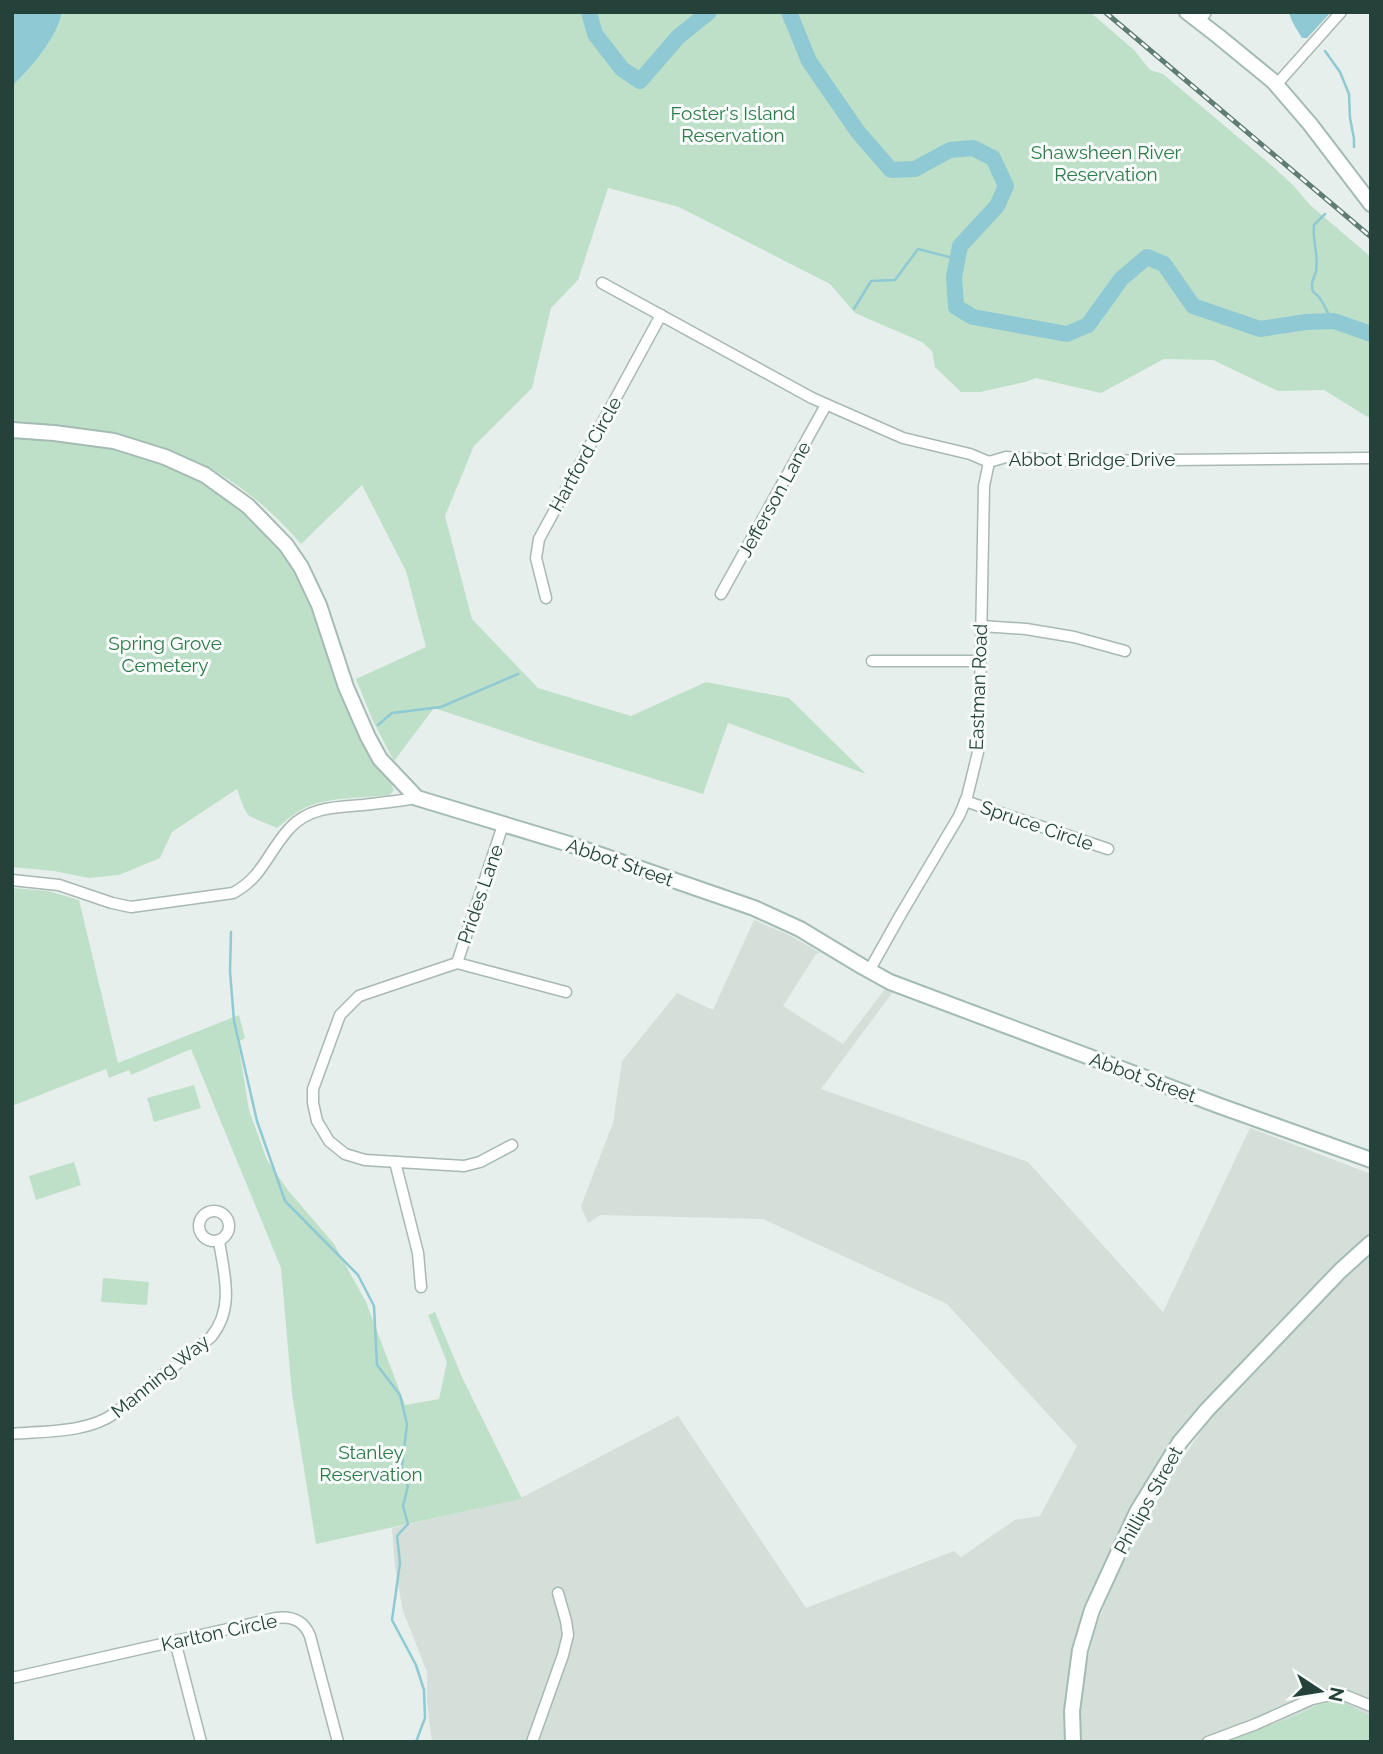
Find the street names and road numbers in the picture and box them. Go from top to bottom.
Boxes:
street label: Hartford Circle [544,393,626,515]
street label: Jefferson Lane [733,437,815,561]
street label: Abbot Bridge Drive [1008,448,1176,470]
street label: Eastman Road [965,623,991,751]
street label: Spruce Circle [978,795,1096,855]
street label: Abbot Street [564,833,677,891]
street label: Prides Lane [453,842,507,946]
street label: Abbot Street [1087,1048,1200,1107]
street label: Manning Way [107,1330,213,1422]
street label: Phillips Street [1109,1442,1187,1558]
street label: Karlton Circle [159,1609,279,1655]

